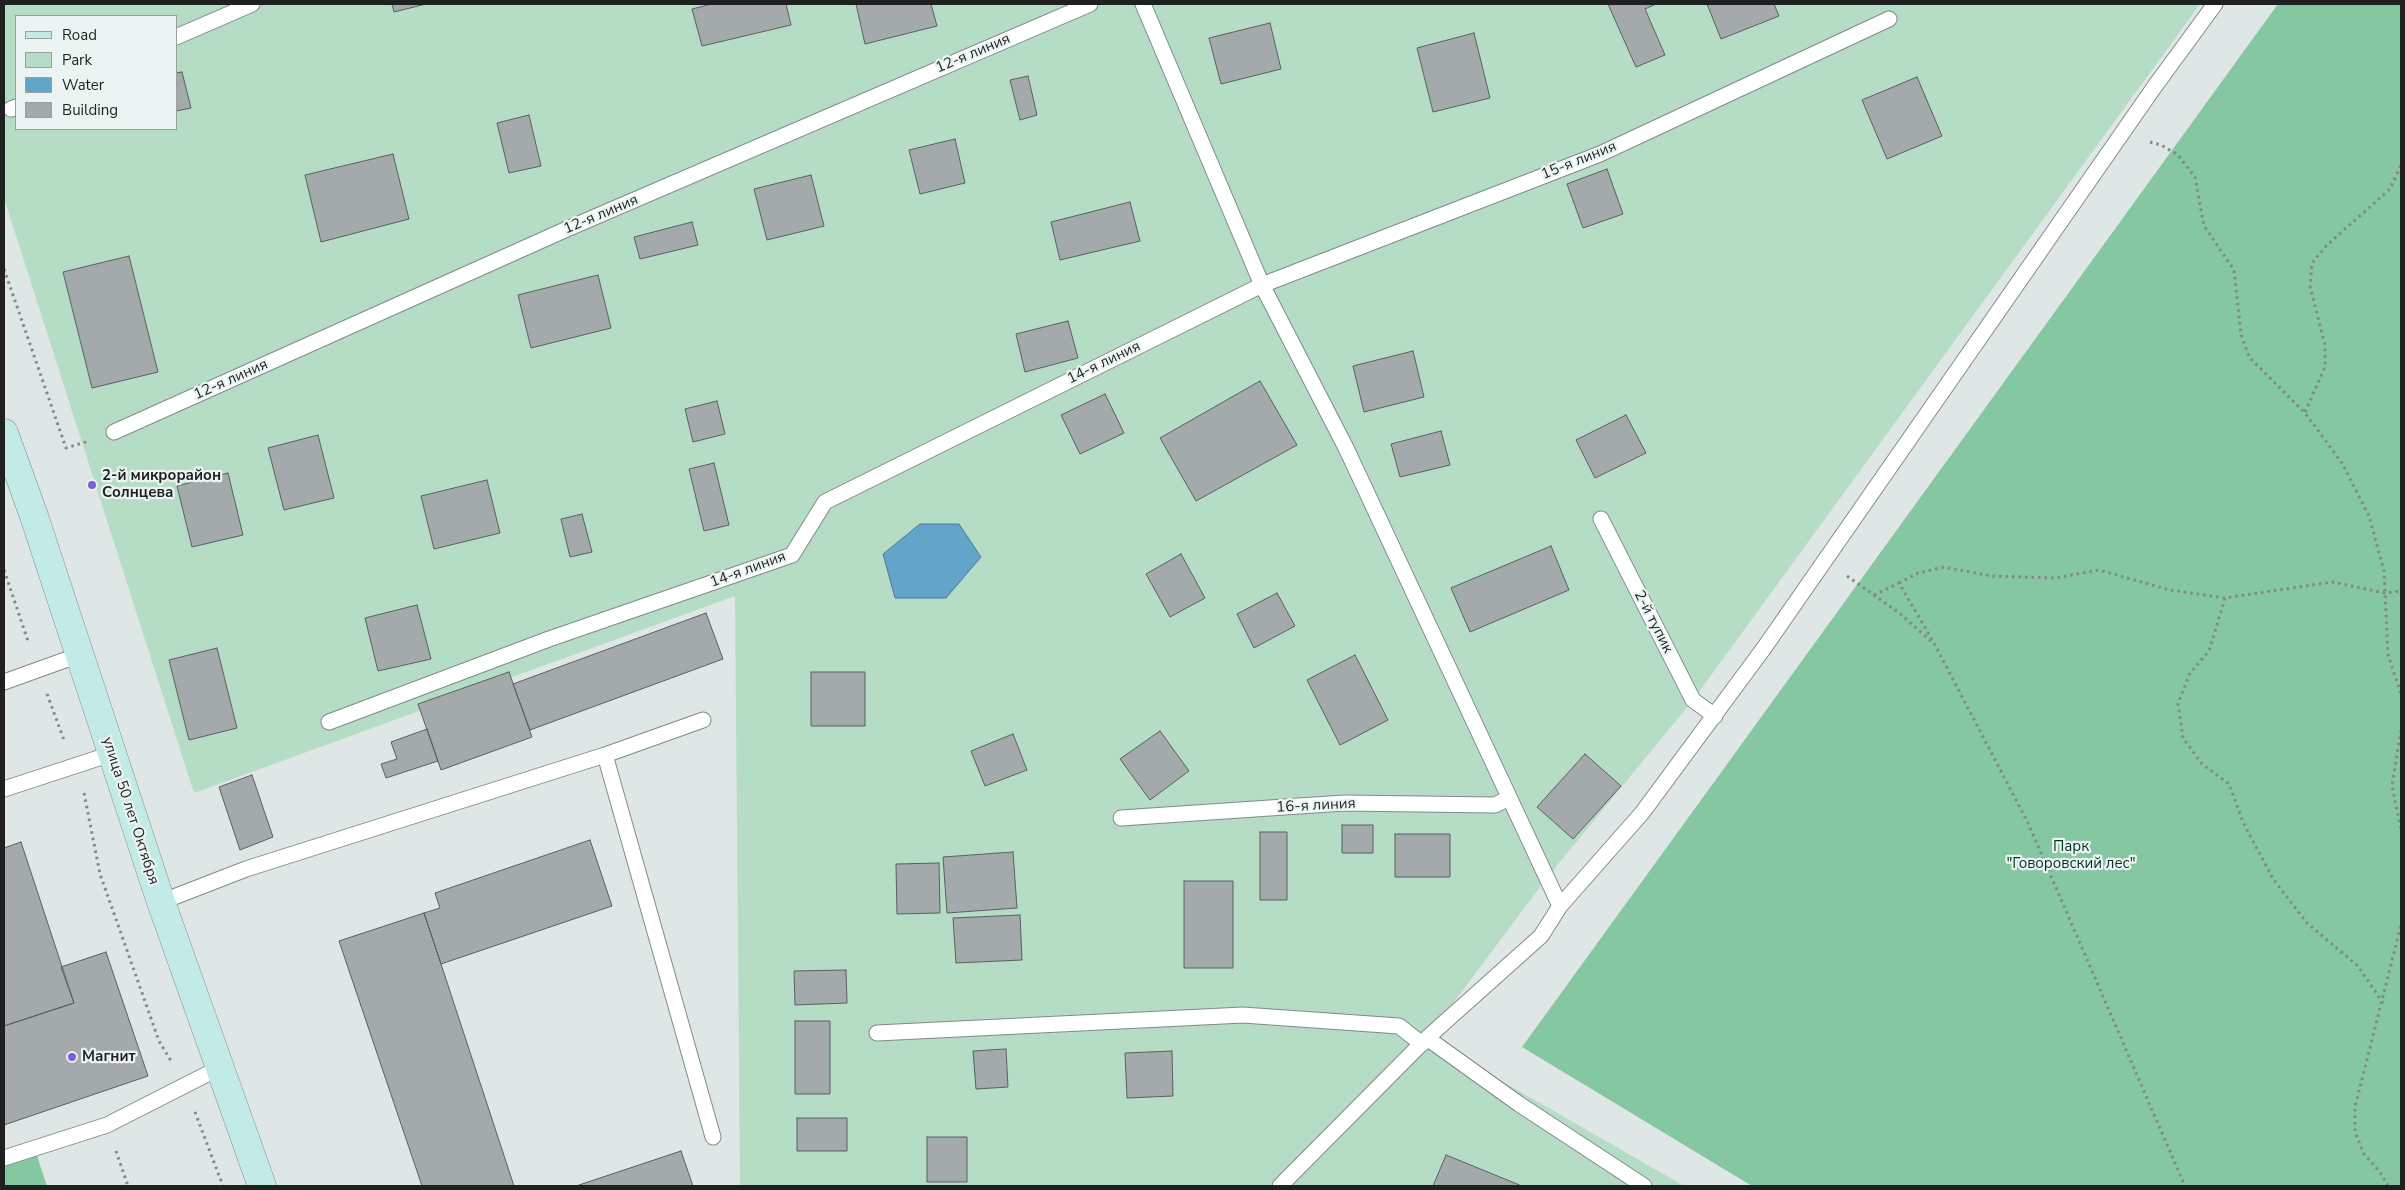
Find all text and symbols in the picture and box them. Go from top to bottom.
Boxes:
legend [15,15,178,130]
text: Road [62,25,97,45]
street label: 12-я линия [933,30,1013,78]
text: Park [62,50,92,70]
text: Water [62,75,104,95]
text: Building [62,100,118,120]
street label: 15-я линия [1539,138,1619,184]
street label: 12-я линия [561,191,641,239]
street label: 14-я линия [1064,338,1144,388]
street label: 12-я линия [191,356,271,404]
place label: 2-й микрорайон Солнцева [102,467,221,502]
marker: 2-й микрорайон Солнцева [86,479,98,491]
street label: 14-я линия [708,548,788,592]
street label: 2-й тупик [1630,588,1676,656]
street label: улица 50 лет Октября [98,735,162,887]
street label: 16-я линия [1276,795,1356,817]
park label: Парк "Говоровский лес" [2006,838,2136,873]
place label: Магнит [82,1048,136,1066]
marker: Магнит [66,1051,78,1063]

